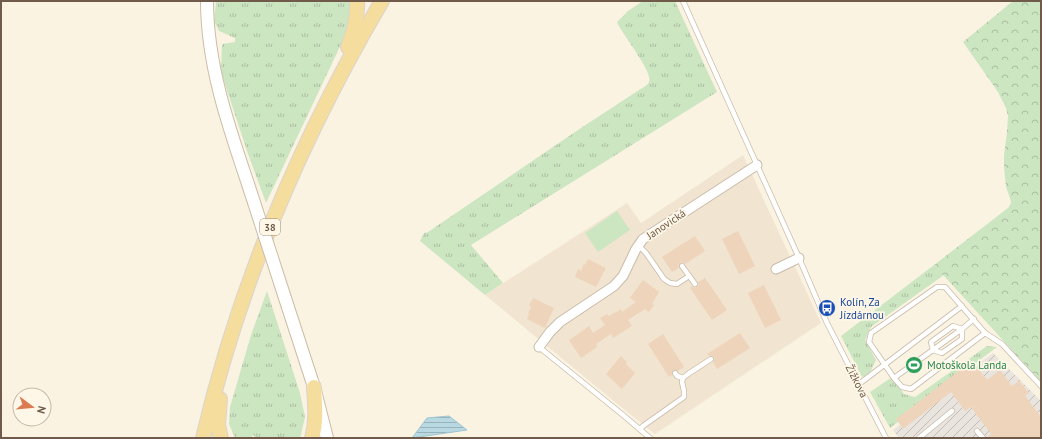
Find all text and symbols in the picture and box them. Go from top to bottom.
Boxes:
street label: Janovická [643,206,688,243]
road number: 38 [260,219,280,235]
place label: Kolín, Za Jízdárnou [839,295,884,322]
bus stop icon: Kolín, Za Jízdárnou [817,298,837,318]
sports icon: Motoškola Landa [904,355,924,375]
place label: Motoškola Landa [927,358,1007,372]
street label: Žižkova [843,362,871,400]
north arrow [12,387,52,427]
text: N [34,404,49,415]

